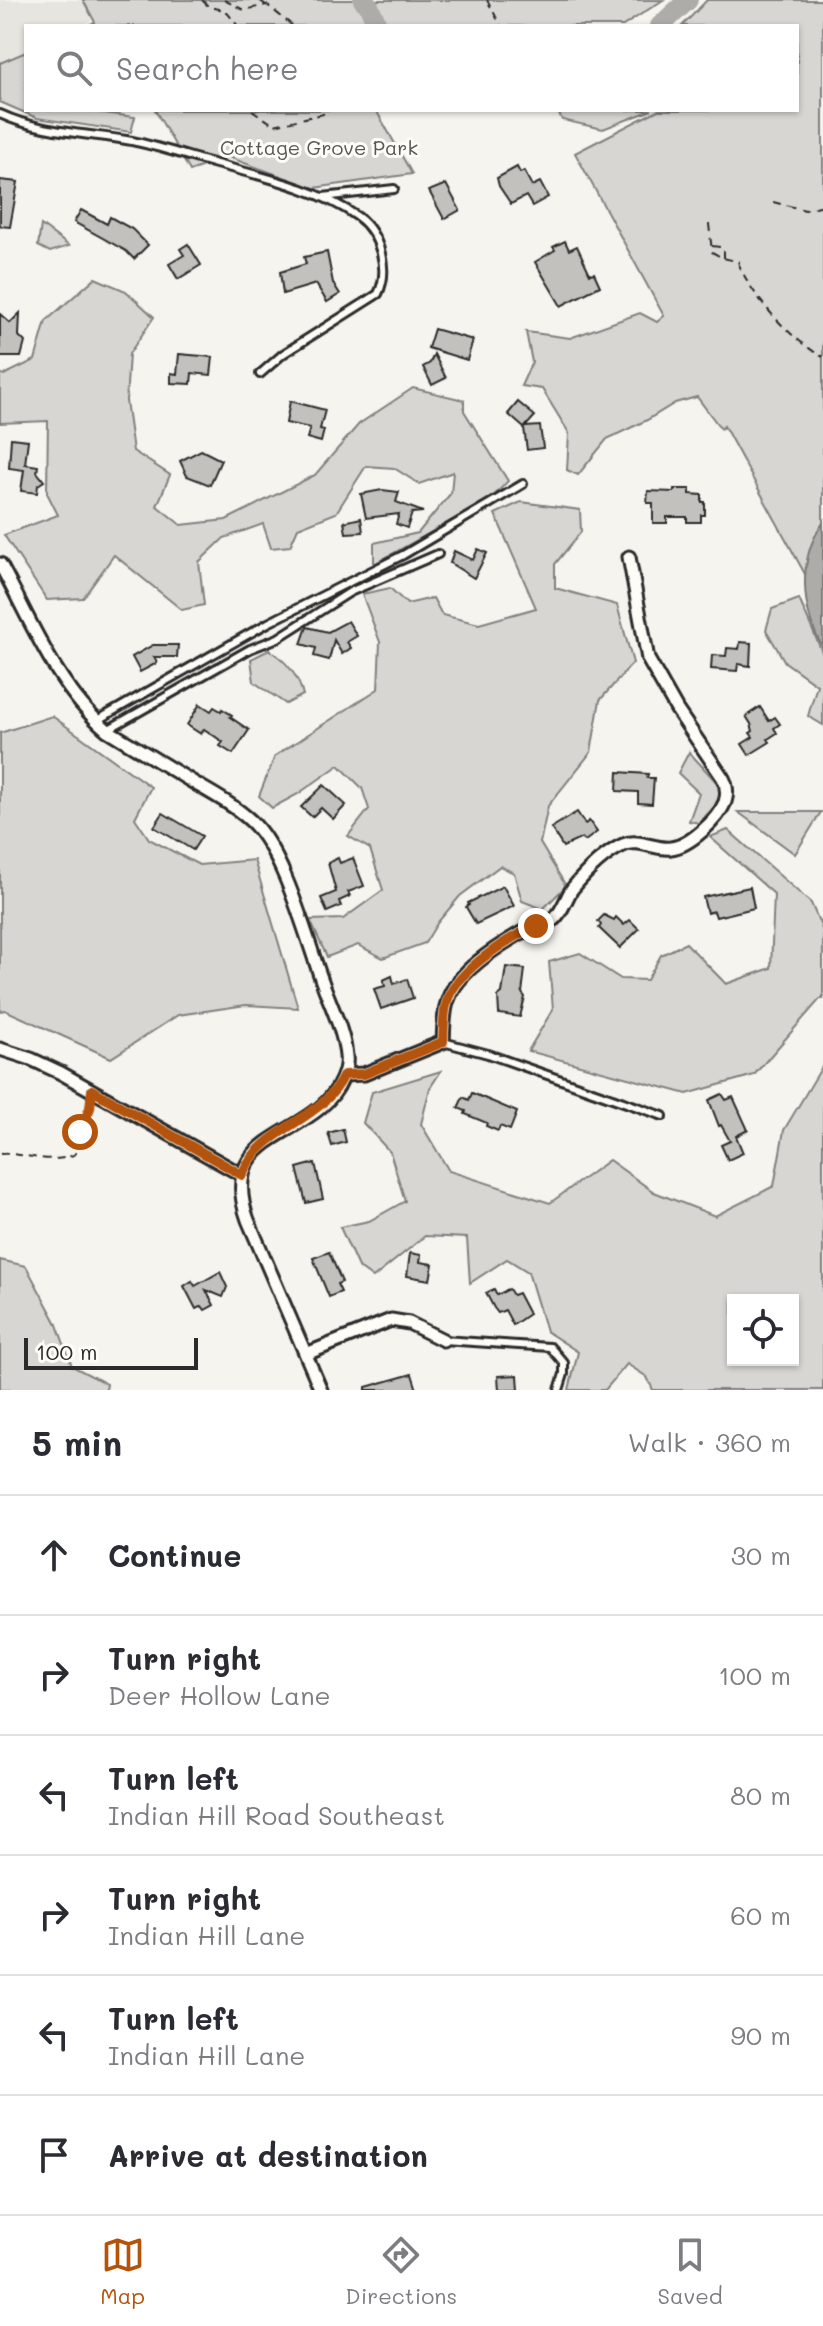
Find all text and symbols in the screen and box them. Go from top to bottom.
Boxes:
search box [24,24,799,112]
icon: search [52,46,96,90]
text: Search here [116,48,299,88]
park label: Cottage Grove Park [220,134,418,160]
route end [518,908,554,944]
route start [62,1114,98,1150]
map controls [727,1294,799,1366]
button: locate [727,1294,799,1366]
scale bar [24,1334,198,1370]
text: 100 m [36,1337,98,1366]
text: 5 min [32,1420,122,1465]
text: Walk · 360 m [628,1425,791,1459]
icon: ahead [32,1533,76,1577]
text: Continue [108,1535,241,1575]
text: 30 m [731,1538,791,1572]
text: Turn right [108,1638,261,1678]
icon: right [32,1653,76,1697]
text: 100 m [718,1658,791,1692]
text: Deer Hollow Lane [108,1678,331,1712]
text: Turn left [108,1758,239,1798]
icon: left [32,1773,76,1817]
text: 80 m [730,1778,791,1812]
text: Indian Hill Road Southeast [108,1798,445,1832]
text: Turn right [108,1878,261,1918]
icon: right [32,1893,76,1937]
text: 60 m [730,1898,791,1932]
text: Indian Hill Lane [108,1918,305,1952]
text: Turn left [108,1998,239,2038]
icon: left [32,2013,76,2057]
text: 90 m [731,2018,791,2052]
text: Indian Hill Lane [108,2038,305,2072]
icon: arrive [32,2133,76,2177]
text: Arrive at destination [108,2135,428,2175]
tab: Map [100,2233,145,2310]
tab: Directions [345,2233,457,2310]
tab: Saved [658,2233,723,2310]

